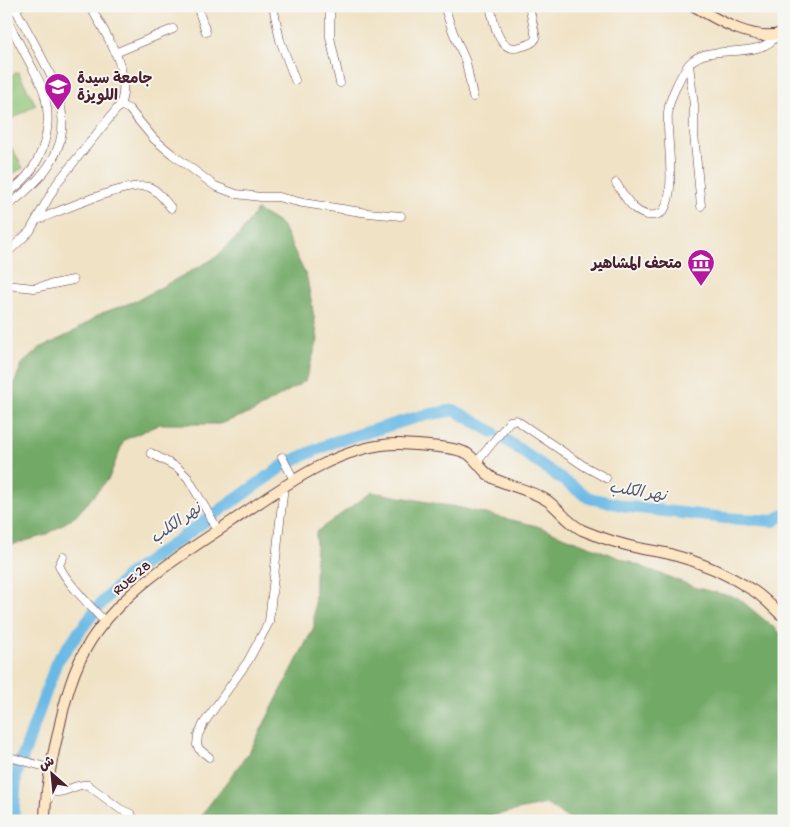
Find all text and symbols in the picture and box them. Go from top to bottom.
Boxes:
place label: جامعة سيدة اللويزة [77,70,153,106]
school or university icon: جامعة سيدة اللويزة [43,72,73,111]
museum icon: متحف المشاهير [686,248,716,287]
place label: متحف المشاهير [590,256,682,274]
water label: نهر الكلب [607,479,670,508]
water label: نهر الكلب [147,498,208,549]
street label: RUE 28 [109,557,155,600]
north arrow [28,750,78,800]
text: ش [37,754,58,776]

